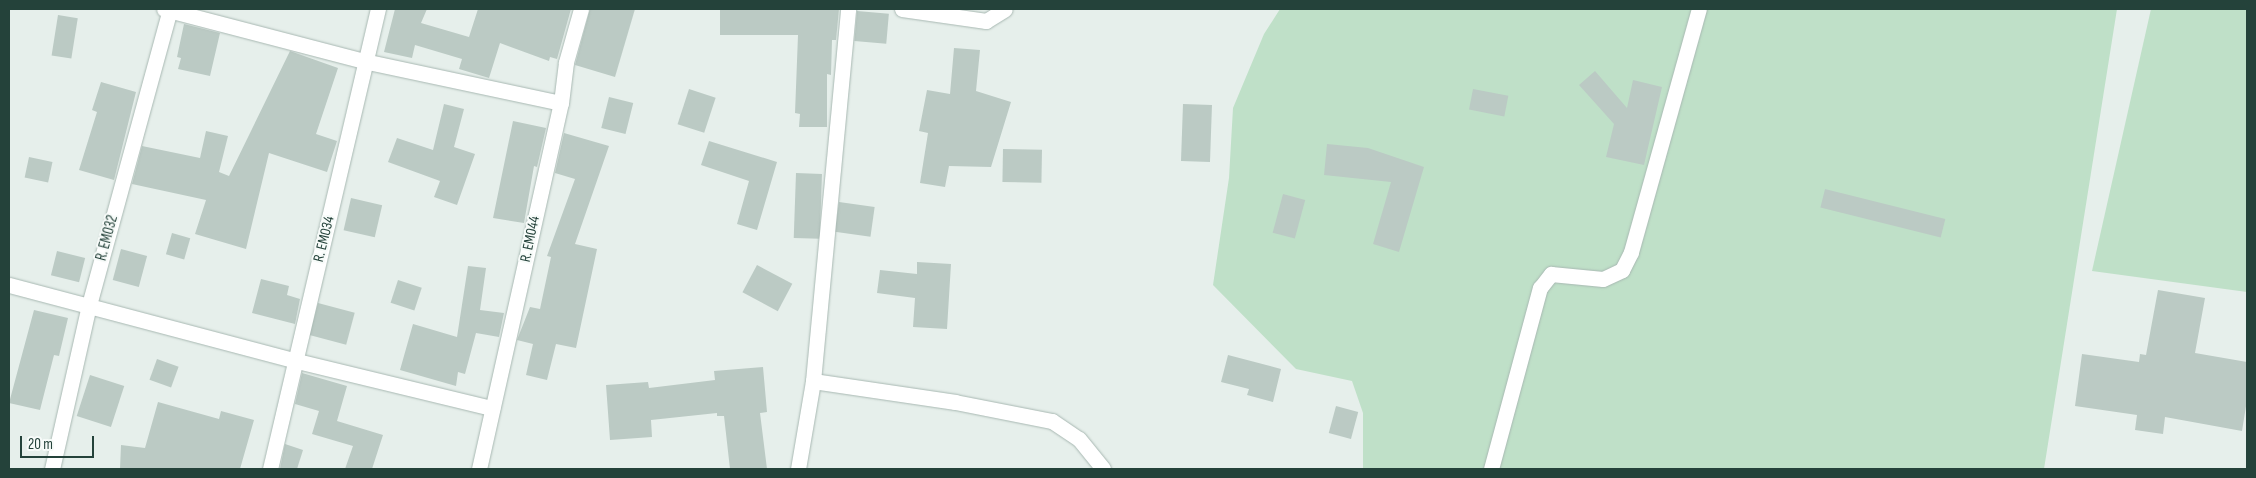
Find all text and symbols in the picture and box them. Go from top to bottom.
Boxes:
street label: R. EM032 [92,213,122,263]
street label: R. EM034 [310,214,338,264]
street label: R. EM044 [516,214,544,264]
scale bar [22,426,96,458]
text: 20 m [28,435,53,454]

